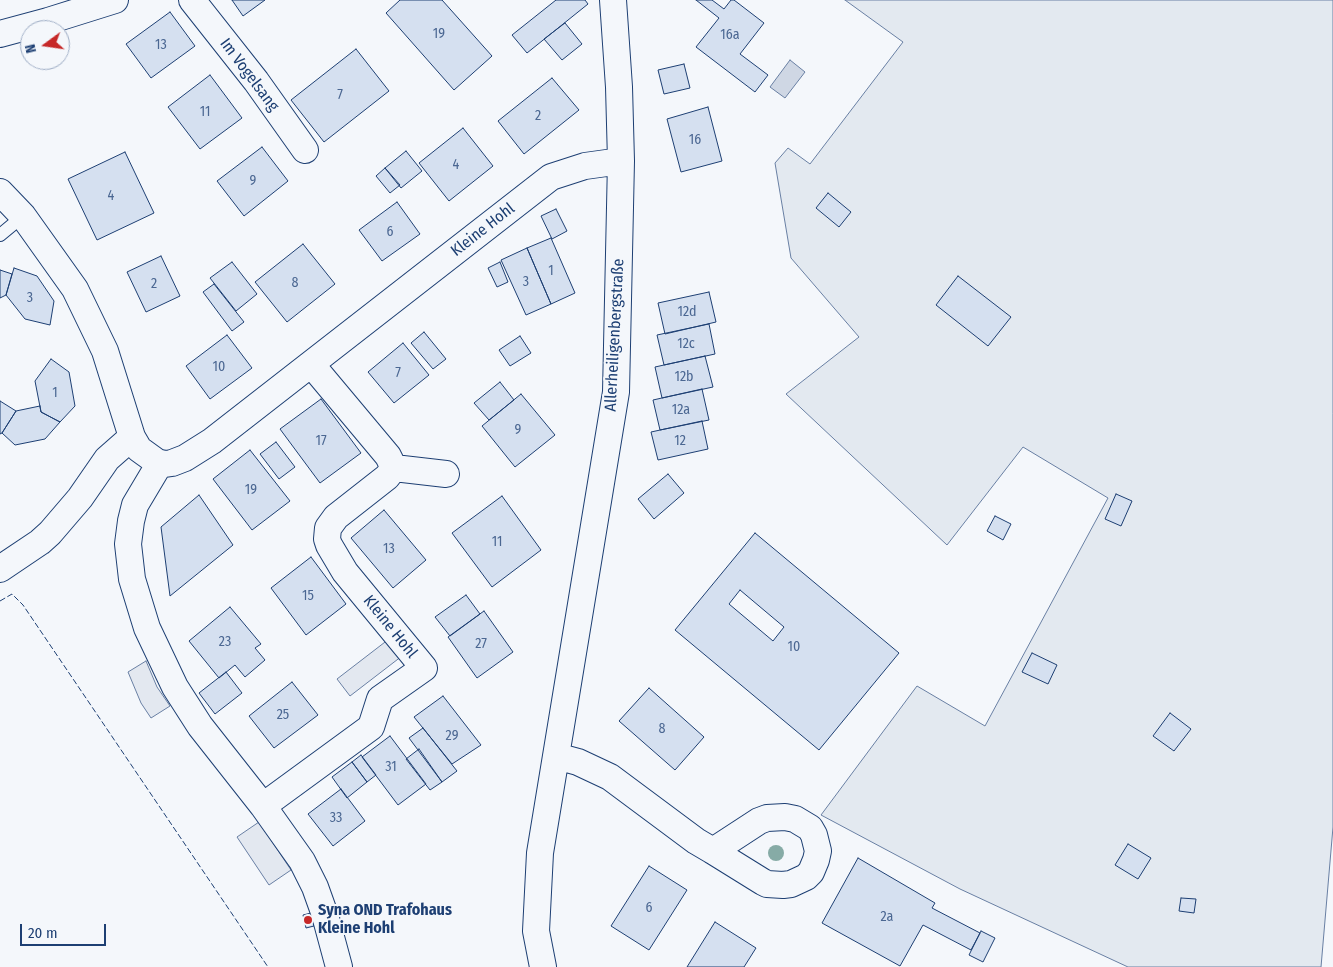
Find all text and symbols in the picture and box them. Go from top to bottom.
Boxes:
north arrow [20,20,70,70]
house number: 19 [433,26,445,42]
house number: 16a [720,27,740,43]
street label: Im Vogelsang [215,35,283,115]
house number: 13 [155,37,167,53]
text: N [22,42,40,55]
house number: 7 [337,87,343,103]
house number: 11 [200,104,210,120]
house number: 2 [535,108,541,124]
house number: 16 [689,132,701,148]
house number: 4 [453,157,459,173]
house number: 9 [250,173,256,189]
house number: 4 [108,188,114,204]
street label: Kleine Hohl [447,199,519,261]
house number: 6 [387,224,393,240]
street label: Allerheiligenbergstraße [601,258,629,412]
house number: 1 [548,263,554,279]
house number: 3 [523,274,529,290]
house number: 8 [292,275,298,291]
house number: 2 [151,276,157,292]
house number: 3 [27,290,33,306]
house number: 12d [678,304,696,320]
house number: 12c [677,336,695,352]
house number: 10 [213,359,225,375]
house number: 7 [395,365,401,381]
house number: 12b [674,369,694,385]
house number: 1 [52,385,58,401]
house number: 12a [672,402,690,418]
house number: 9 [515,422,521,438]
house number: 17 [315,433,327,449]
house number: 12 [674,433,686,449]
house number: 19 [245,482,257,498]
house number: 11 [492,534,502,550]
house number: 13 [383,541,395,557]
house number: 15 [302,588,314,604]
street label: Kleine Hohl [359,592,421,662]
house number: 23 [219,634,231,650]
house number: 27 [475,636,487,652]
house number: 10 [788,639,800,655]
house number: 25 [277,707,289,723]
house number: 8 [659,721,665,737]
house number: 29 [446,728,458,744]
house number: 31 [385,759,397,775]
house number: 33 [330,810,342,826]
house number: 6 [646,900,652,916]
place label: Syna OND Trafohaus Kleine Hohl [318,901,452,939]
house number: 2a [881,909,893,925]
scale bar [22,914,109,946]
marker: Syna OND Trafohaus Kleine Hohl [302,914,314,926]
text: 20 m [28,924,58,942]

